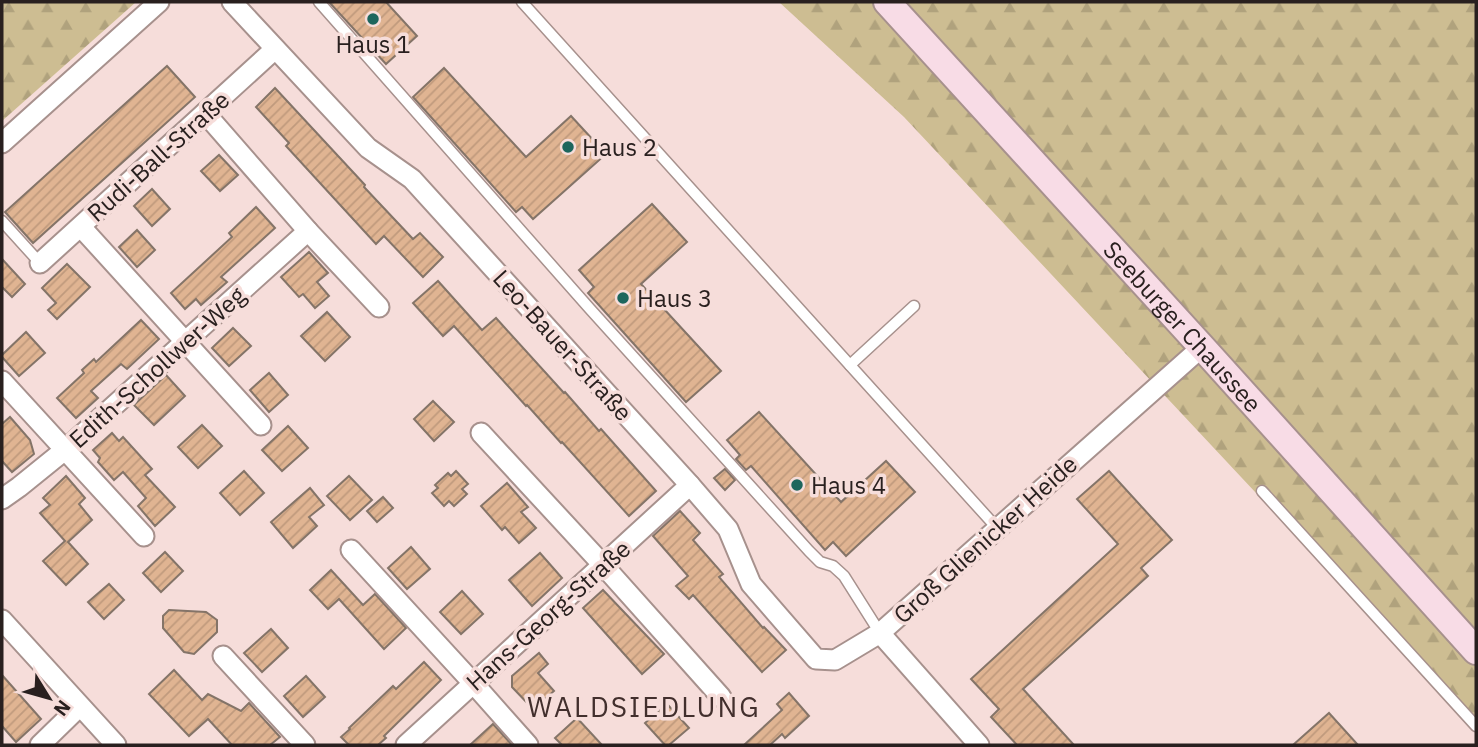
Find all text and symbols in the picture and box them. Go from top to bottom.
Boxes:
marker: Haus 1 [365,11,381,27]
place label: Haus 1 [335,28,411,60]
street label: Rudi-Ball-Straße [80,83,236,229]
place label: Haus 2 [582,131,657,163]
marker: Haus 2 [560,139,576,155]
street label: Seeburger Chaussee [1097,234,1269,419]
street label: Leo-Bauer-Straße [486,262,640,428]
street label: Edith-Schollwer-Weg [62,279,252,455]
place label: Haus 3 [637,282,712,314]
marker: Haus 3 [615,290,631,306]
street label: Groß Glienicker Heide [886,448,1084,630]
place label: Haus 4 [811,469,886,501]
marker: Haus 4 [789,477,805,493]
street label: Hans-Georg-Straße [459,533,637,697]
north arrow [14,663,84,733]
district label: WALDSIEDLUNG [527,688,761,725]
text: N [49,696,76,721]

